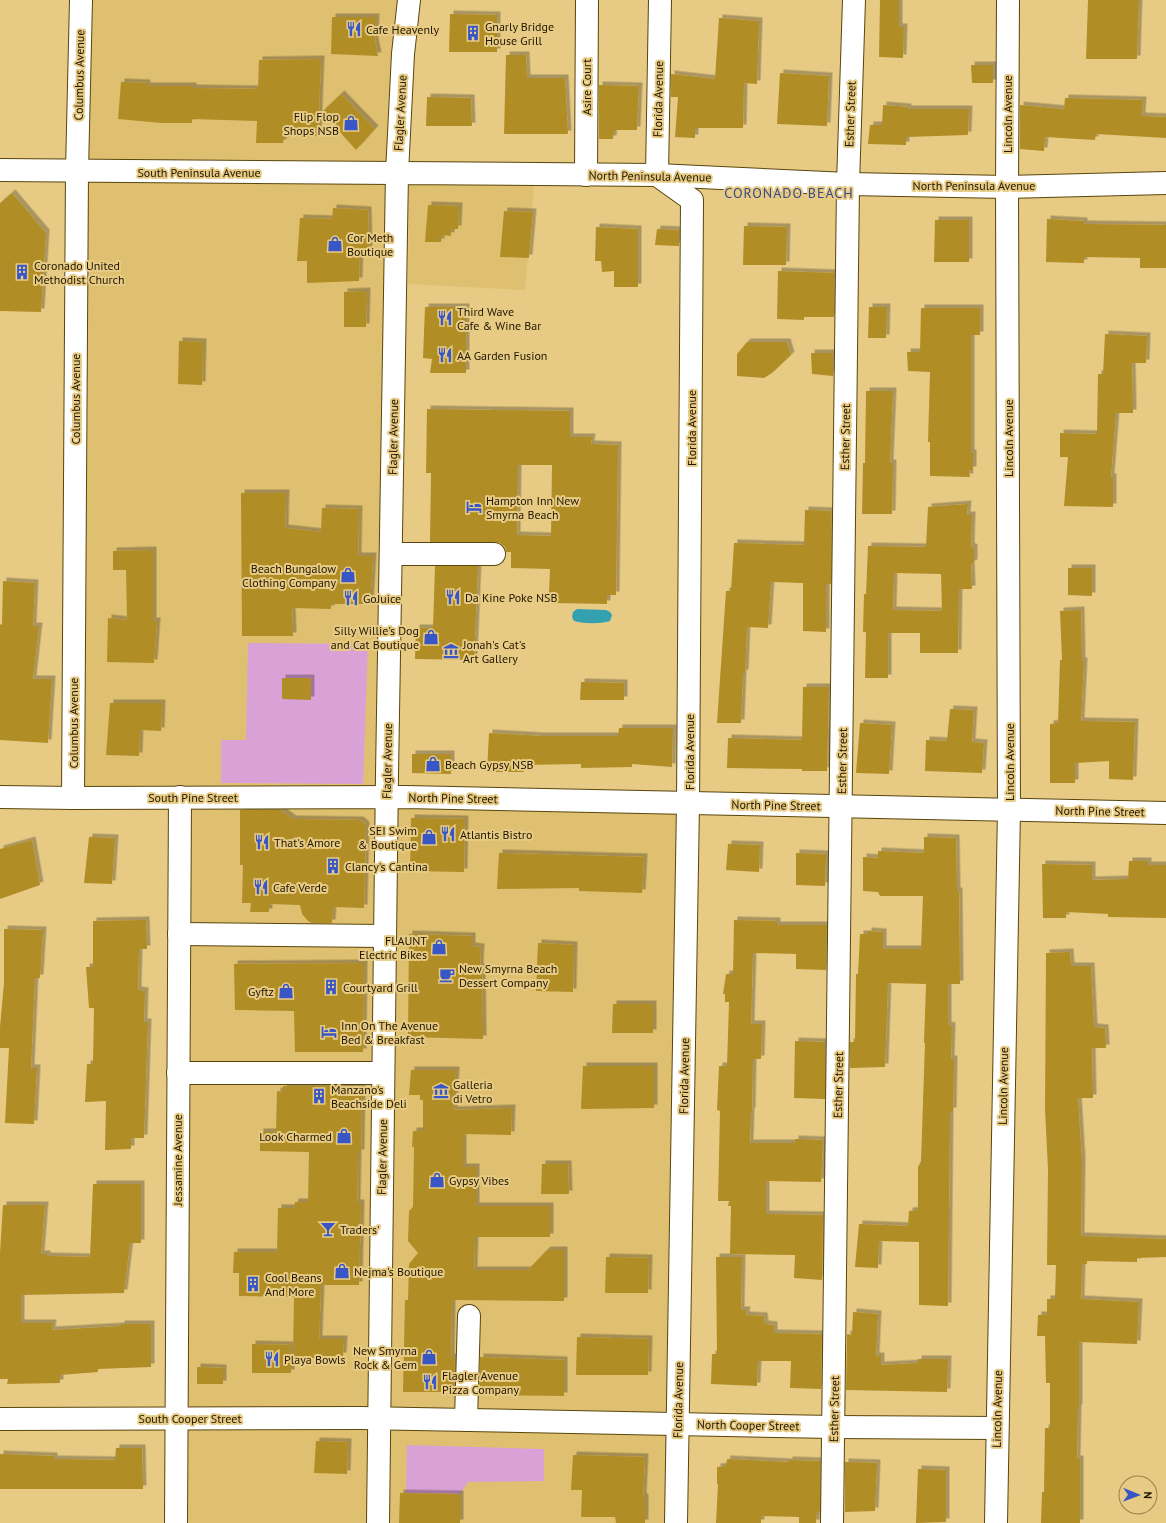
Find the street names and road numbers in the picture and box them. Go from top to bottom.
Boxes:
street label: Columbus Avenue [71,29,87,121]
street label: Asire Court [579,59,594,115]
street label: Florida Avenue [650,61,666,137]
street label: Flagler Avenue [391,75,409,151]
street label: Lincoln Avenue [1000,75,1015,153]
street label: Esther Street [841,81,859,147]
street label: South Peninsula Avenue [137,165,261,180]
street label: North Peninsula Avenue [588,167,712,185]
street label: North Peninsula Avenue [913,178,1035,193]
street label: Columbus Avenue [68,354,83,444]
street label: Florida Avenue [684,390,699,466]
street label: Flagler Avenue [385,399,401,475]
street label: Lincoln Avenue [1001,399,1016,477]
street label: Esther Street [837,404,853,470]
street label: Columbus Avenue [66,678,81,768]
street label: Florida Avenue [682,714,697,790]
street label: Flagler Avenue [379,723,395,799]
street label: Lincoln Avenue [1002,723,1017,801]
street label: Esther Street [834,728,850,794]
street label: South Pine Street [148,790,238,805]
street label: North Pine Street [408,790,498,806]
street label: North Pine Street [731,797,821,813]
street label: North Pine Street [1055,803,1145,819]
street label: Florida Avenue [676,1038,692,1114]
street label: Lincoln Avenue [995,1047,1011,1125]
street label: Esther Street [830,1052,846,1118]
street label: Jessamine Avenue [170,1114,185,1207]
street label: Flagler Avenue [374,1119,390,1195]
street label: Florida Avenue [670,1362,686,1438]
street label: Lincoln Avenue [989,1370,1005,1448]
street label: Esther Street [826,1376,842,1442]
street label: South Cooper Street [139,1411,241,1426]
street label: North Cooper Street [697,1417,799,1433]

